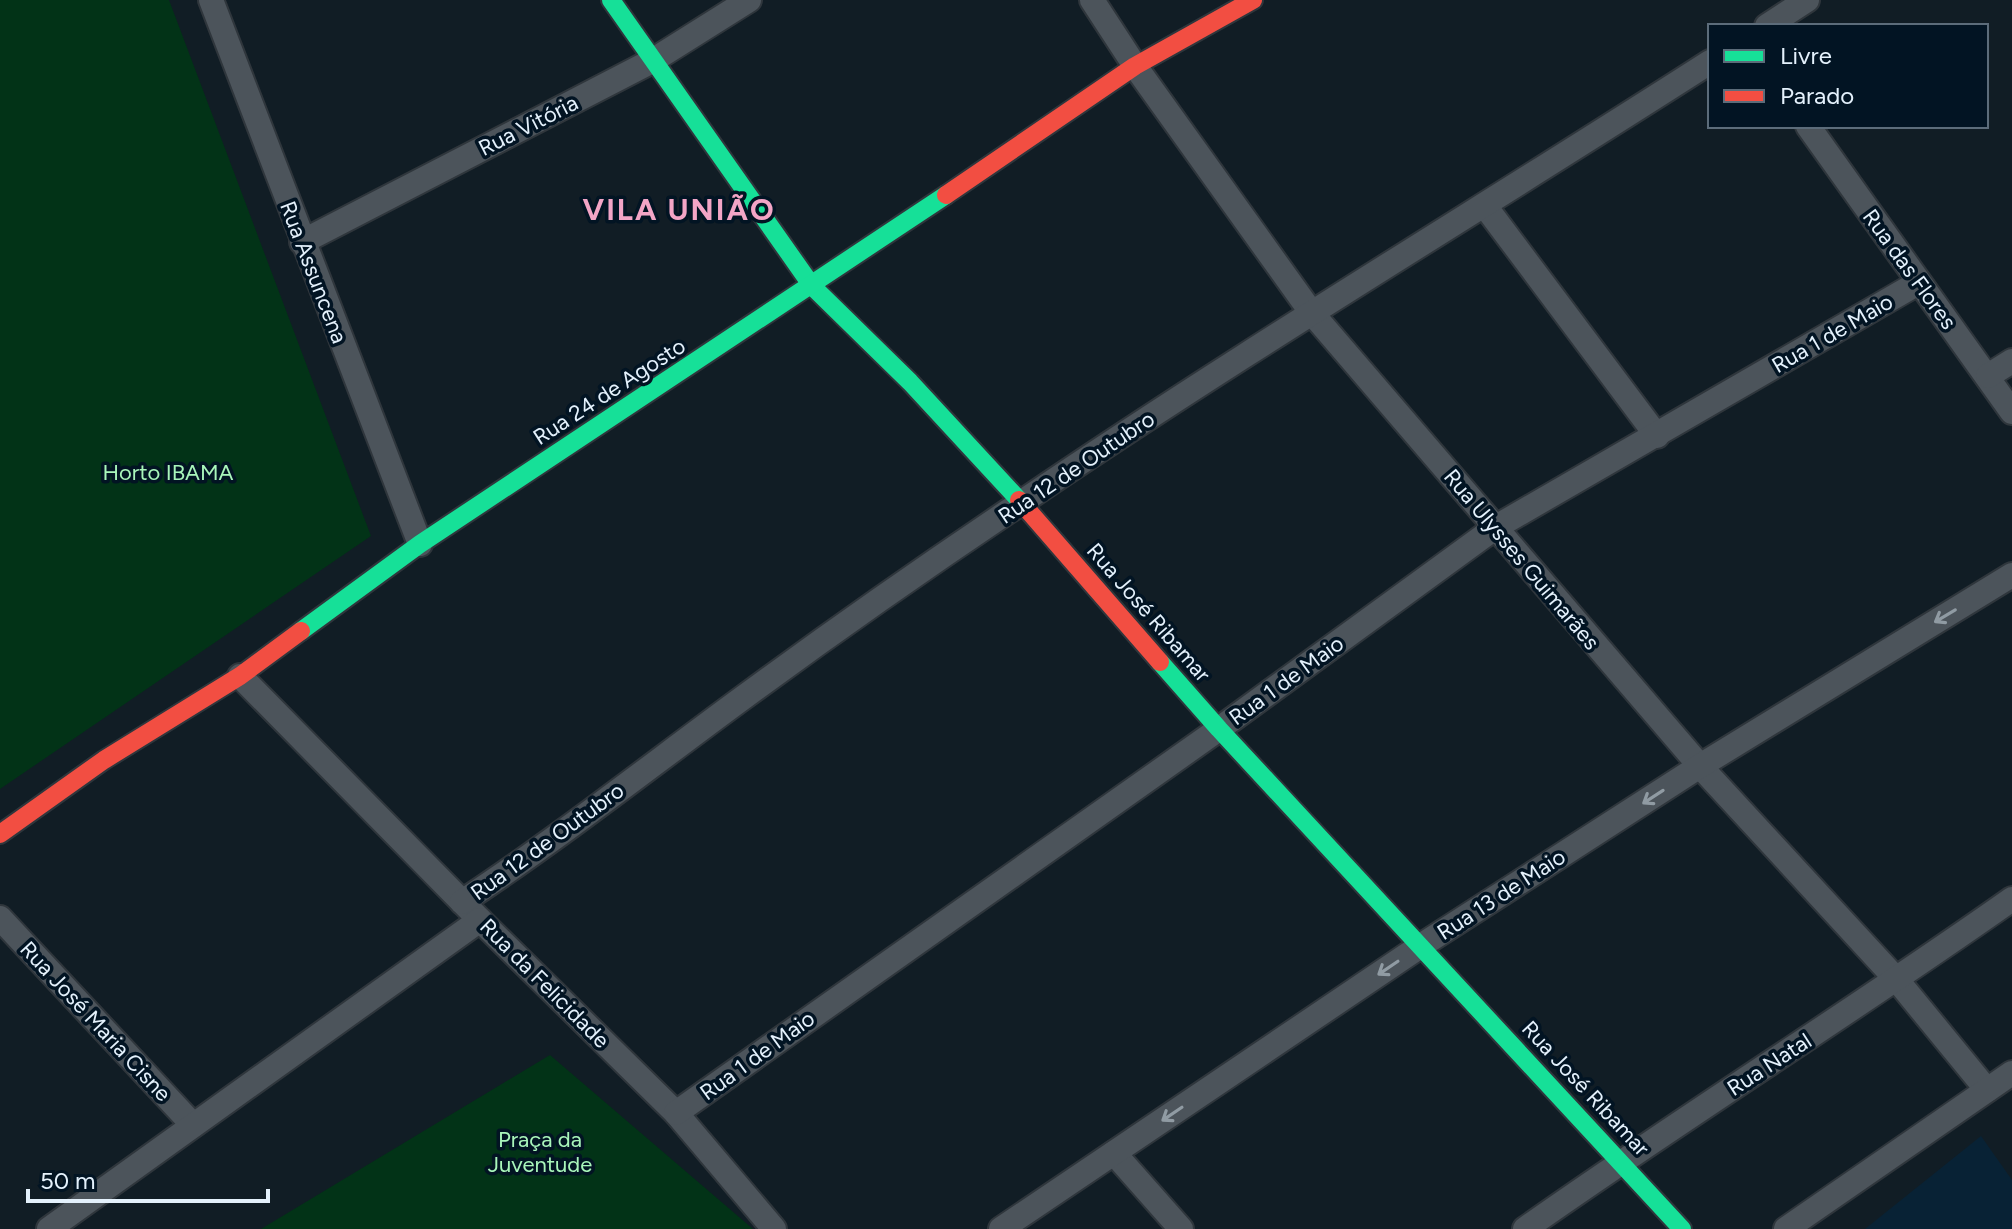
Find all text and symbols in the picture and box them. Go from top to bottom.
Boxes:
legend [1708,24,1988,128]
text: Livre [1780,41,1832,70]
text: Parado [1780,81,1854,110]
street label: Rua Vitória [474,89,582,162]
district label: VILA UNIÃO [582,191,776,228]
street label: Rua Assuncena [274,197,353,347]
street label: Rua das Flores [1857,204,1962,335]
street label: Rua 1 de Maio [1767,288,1898,379]
street label: Rua 24 de Agosto [528,332,690,451]
street label: Rua 12 de Outubro [993,405,1160,530]
park label: Horto IBAMA [103,459,234,486]
street label: Rua Ulysses Guimarães [1438,463,1605,655]
street label: Rua José Ribamar [1081,537,1217,688]
one-way arrow [1935,608,1957,624]
street label: Rua 1 de Maio [1224,630,1349,731]
street label: Rua 12 de Outubro [465,777,629,906]
one-way arrow [1642,789,1665,805]
street label: Rua 13 de Maio [1432,843,1570,946]
street label: Rua da Felicidade [474,913,615,1054]
street label: Rua José Maria Cisne [14,936,177,1107]
one-way arrow [1377,960,1399,976]
street label: Rua 1 de Maio [695,1005,820,1106]
street label: Rua José Ribamar [1516,1015,1656,1162]
street label: Rua Natal [1722,1027,1817,1102]
one-way arrow [1161,1106,1184,1122]
park label: Praça da Juventude [488,1126,592,1178]
scale bar [28,1153,268,1203]
text: 50 m [40,1166,96,1195]

